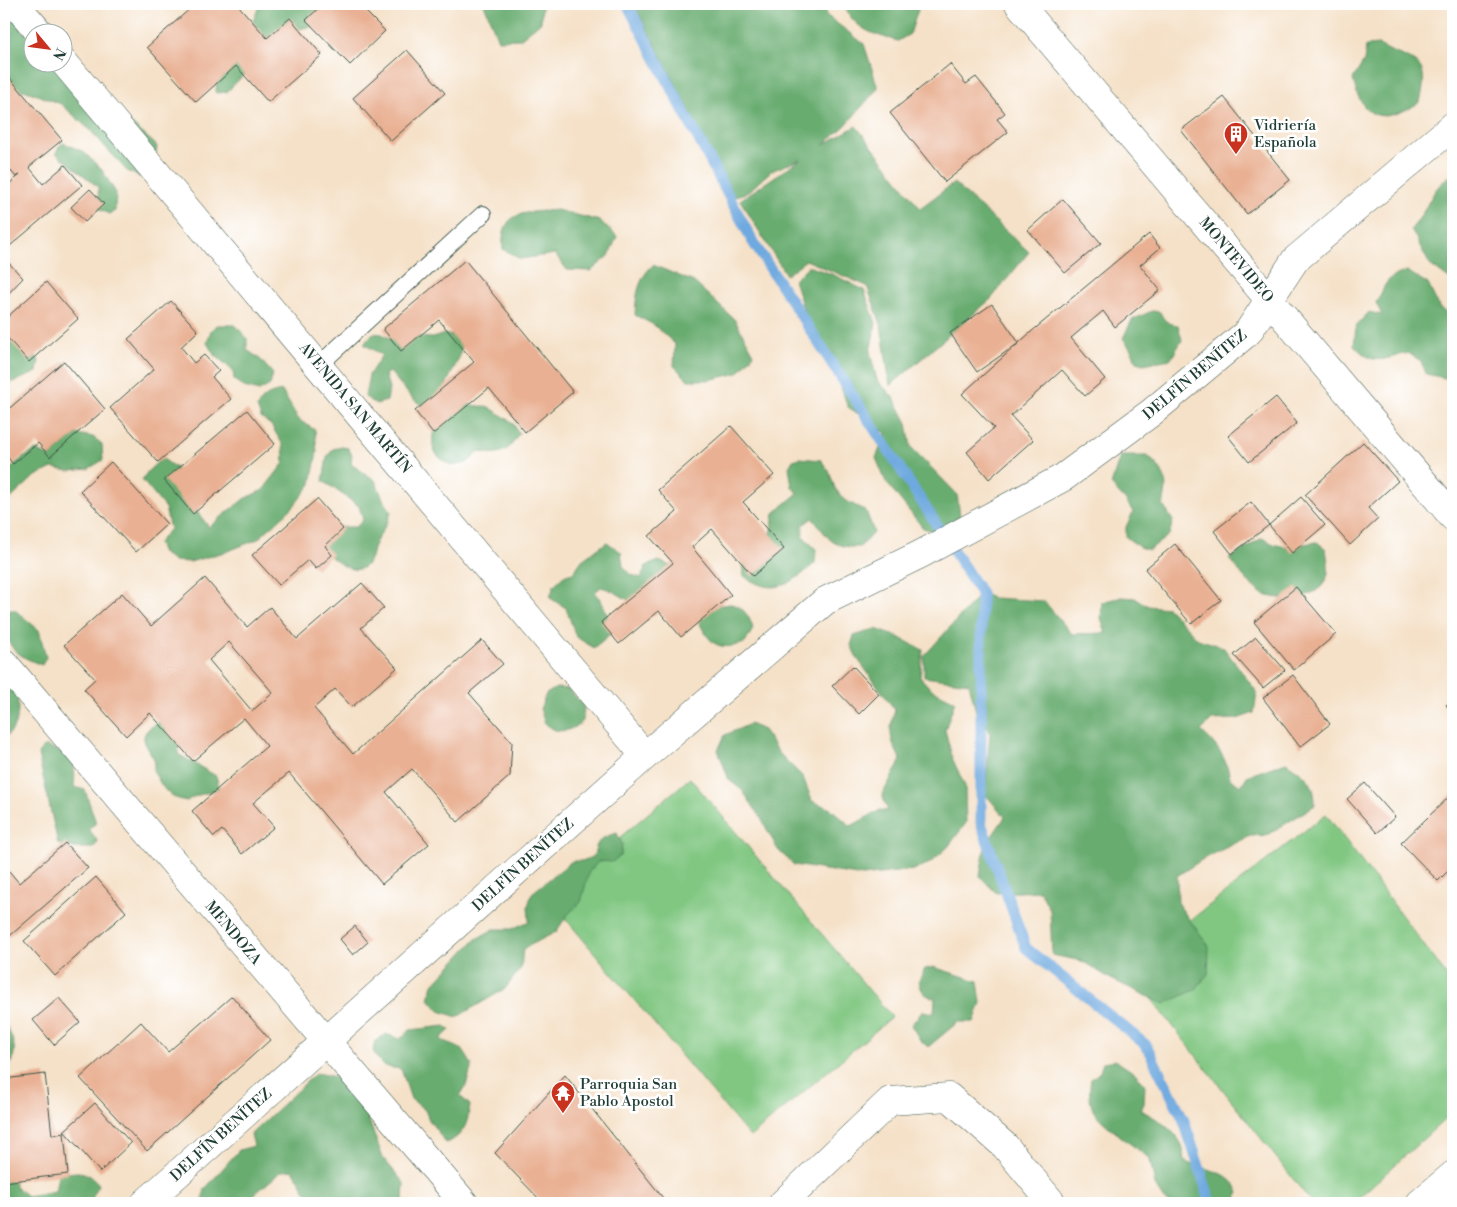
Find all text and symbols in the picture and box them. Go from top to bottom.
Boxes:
north arrow [22,22,72,72]
text: N [48,45,69,63]
place label: Vidriería Española [1253,116,1317,152]
building icon: Vidriería Española [1223,121,1249,155]
street label: MONTEVIDEO [1195,213,1278,307]
street label: DELFÍN BENÍTEZ [1138,325,1251,424]
street label: AVENIDA SAN MARTÍN [294,337,416,477]
street label: DELFÍN BENÍTEZ [468,813,578,916]
street label: MENDOZA [201,897,266,969]
place label: Parroquia San Pablo Apostol [580,1075,677,1111]
temple icon: Parroquia San Pablo Apostol [550,1080,576,1114]
street label: DELFÍN BENÍTEZ [166,1083,276,1186]

